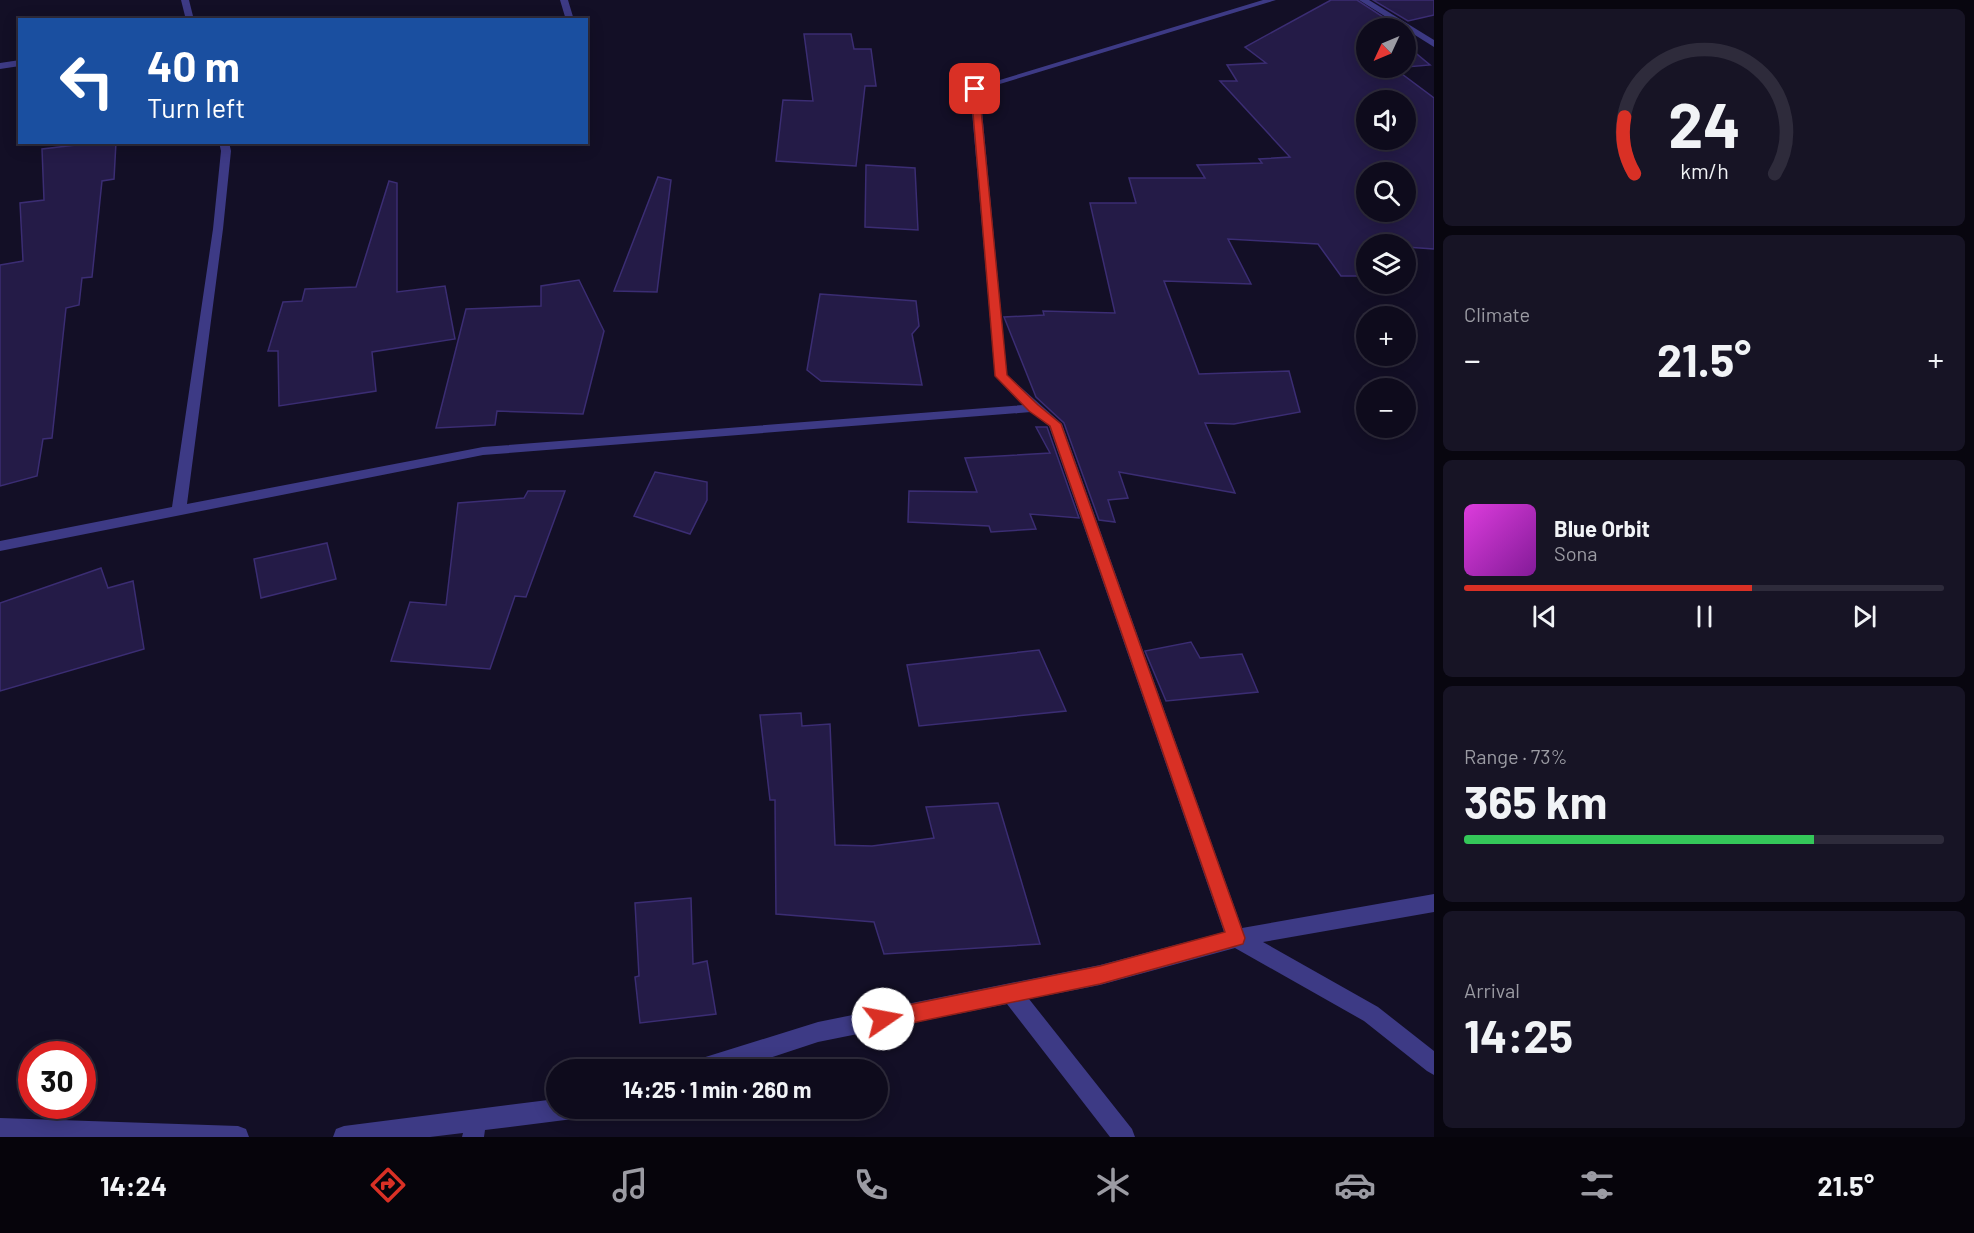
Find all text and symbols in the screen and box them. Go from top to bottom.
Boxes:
north arrow [1356,18,1416,78]
map controls [1356,18,1416,438]
text: 40 m [147,40,240,90]
icon: left [48,42,126,120]
pin [949,63,1000,114]
icon: arrive [958,72,991,105]
text: 24 [1668,86,1740,160]
button: sound [1356,90,1416,150]
text: Turn left [147,91,245,123]
text: km/h [1680,159,1728,184]
button: search [1356,162,1416,222]
button: layers [1356,234,1416,294]
text: Climate [1464,302,1530,326]
button: + [1356,306,1416,366]
text: 21.5° [1657,332,1751,386]
text: − [1464,339,1481,379]
text: + [1928,339,1944,379]
button: − [1356,378,1416,438]
text: Blue Orbit [1554,515,1650,541]
text: Sona [1554,541,1598,565]
icon: previous [1528,600,1561,633]
icon: pause [1688,600,1721,633]
icon: next [1848,600,1881,633]
text: Range · 73% [1464,744,1568,768]
text: 365 km [1464,774,1607,828]
text: Arrival [1464,978,1520,1002]
position arrow [851,987,915,1051]
text: 14:25 [1464,1008,1573,1062]
speed limit sign: 30 [18,1041,96,1119]
text: 14:25 · 1 min · 260 m [623,1076,811,1102]
icon: directions [367,1164,409,1206]
icon: music [609,1164,651,1206]
icon: phone [850,1164,892,1206]
icon: climate [1092,1164,1134,1206]
icon: car [1334,1164,1376,1206]
icon: filters [1576,1164,1618,1206]
text: 14:24 [100,1169,167,1201]
text: 21.5° [1818,1169,1874,1201]

